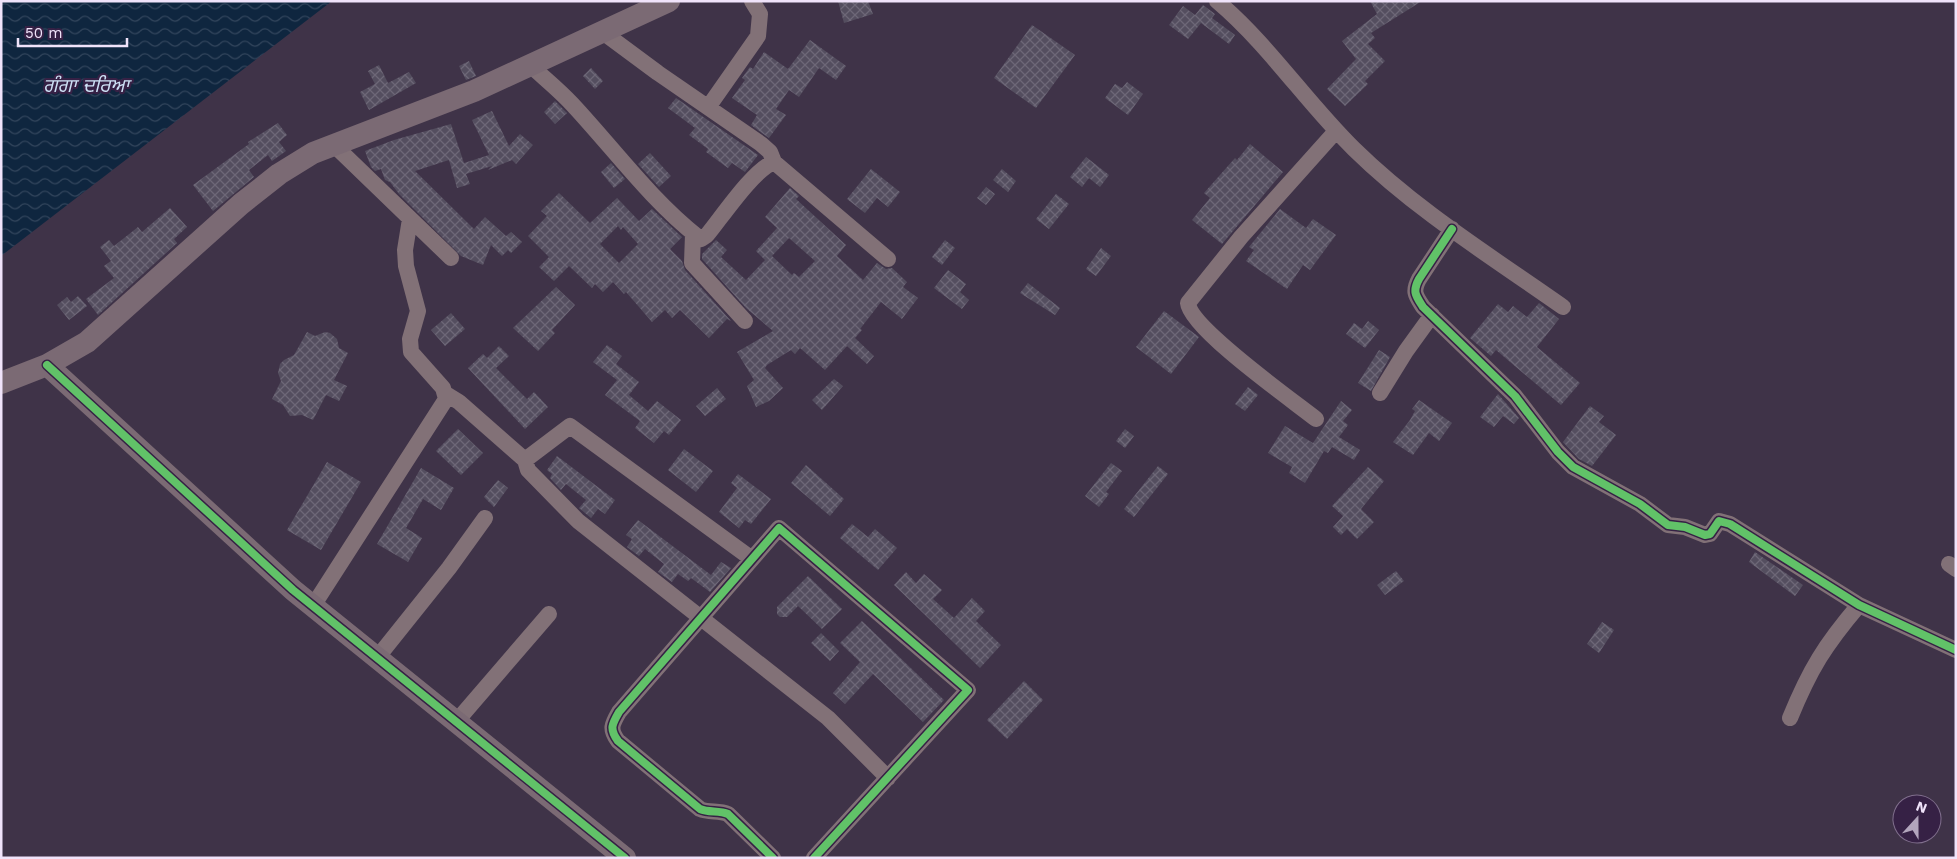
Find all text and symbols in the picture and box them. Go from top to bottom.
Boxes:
scale bar [18,15,126,47]
text: 50 m [25,24,62,42]
water label: ਗੰਗਾ ਦਰਿਆ [43,74,132,97]
north arrow [1892,794,1942,844]
text: N [1914,798,1929,816]

